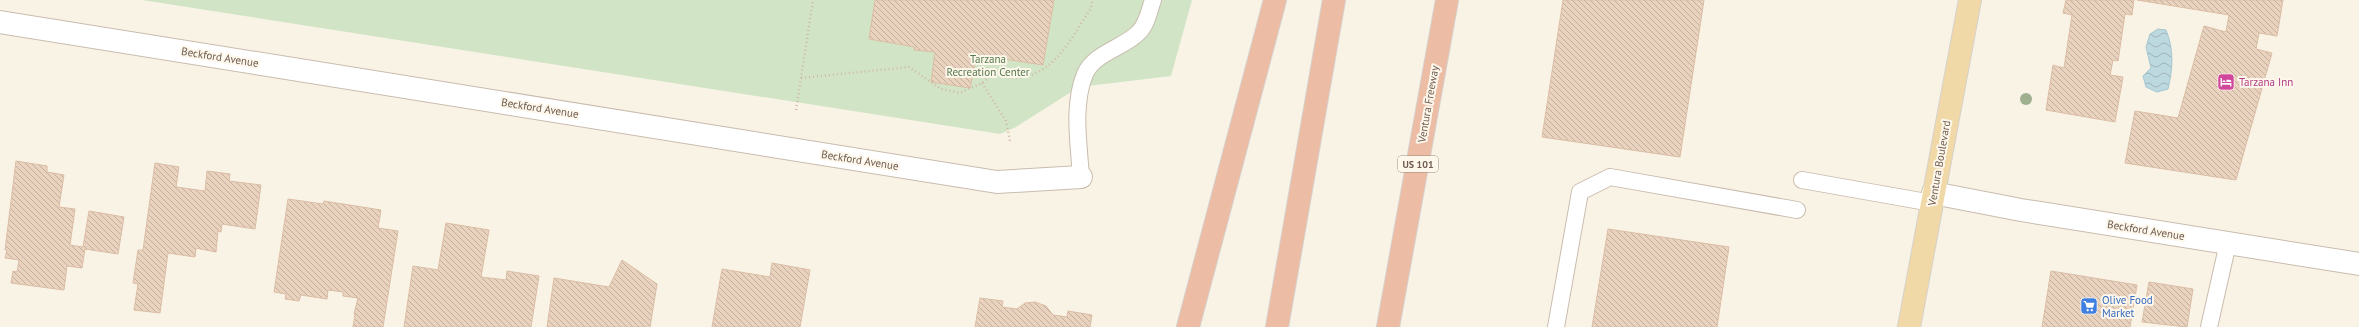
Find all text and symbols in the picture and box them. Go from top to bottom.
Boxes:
street label: Beckford Avenue [180,44,260,70]
park label: Tarzana Recreation Center [946,52,1030,79]
street label: Ventura Freeway [1414,64,1442,145]
hotel icon: Tarzana Inn [2216,72,2236,92]
place label: Tarzana Inn [2239,75,2293,89]
street label: Beckford Avenue [500,95,580,121]
street label: Ventura Boulevard [1924,119,1953,208]
street label: Beckford Avenue [820,147,900,173]
road number: US 101 [1398,156,1438,172]
street label: Beckford Avenue [2106,217,2186,243]
place label: Olive Food Market [2102,293,2153,320]
supermarket icon: Olive Food Market [2079,296,2099,316]

